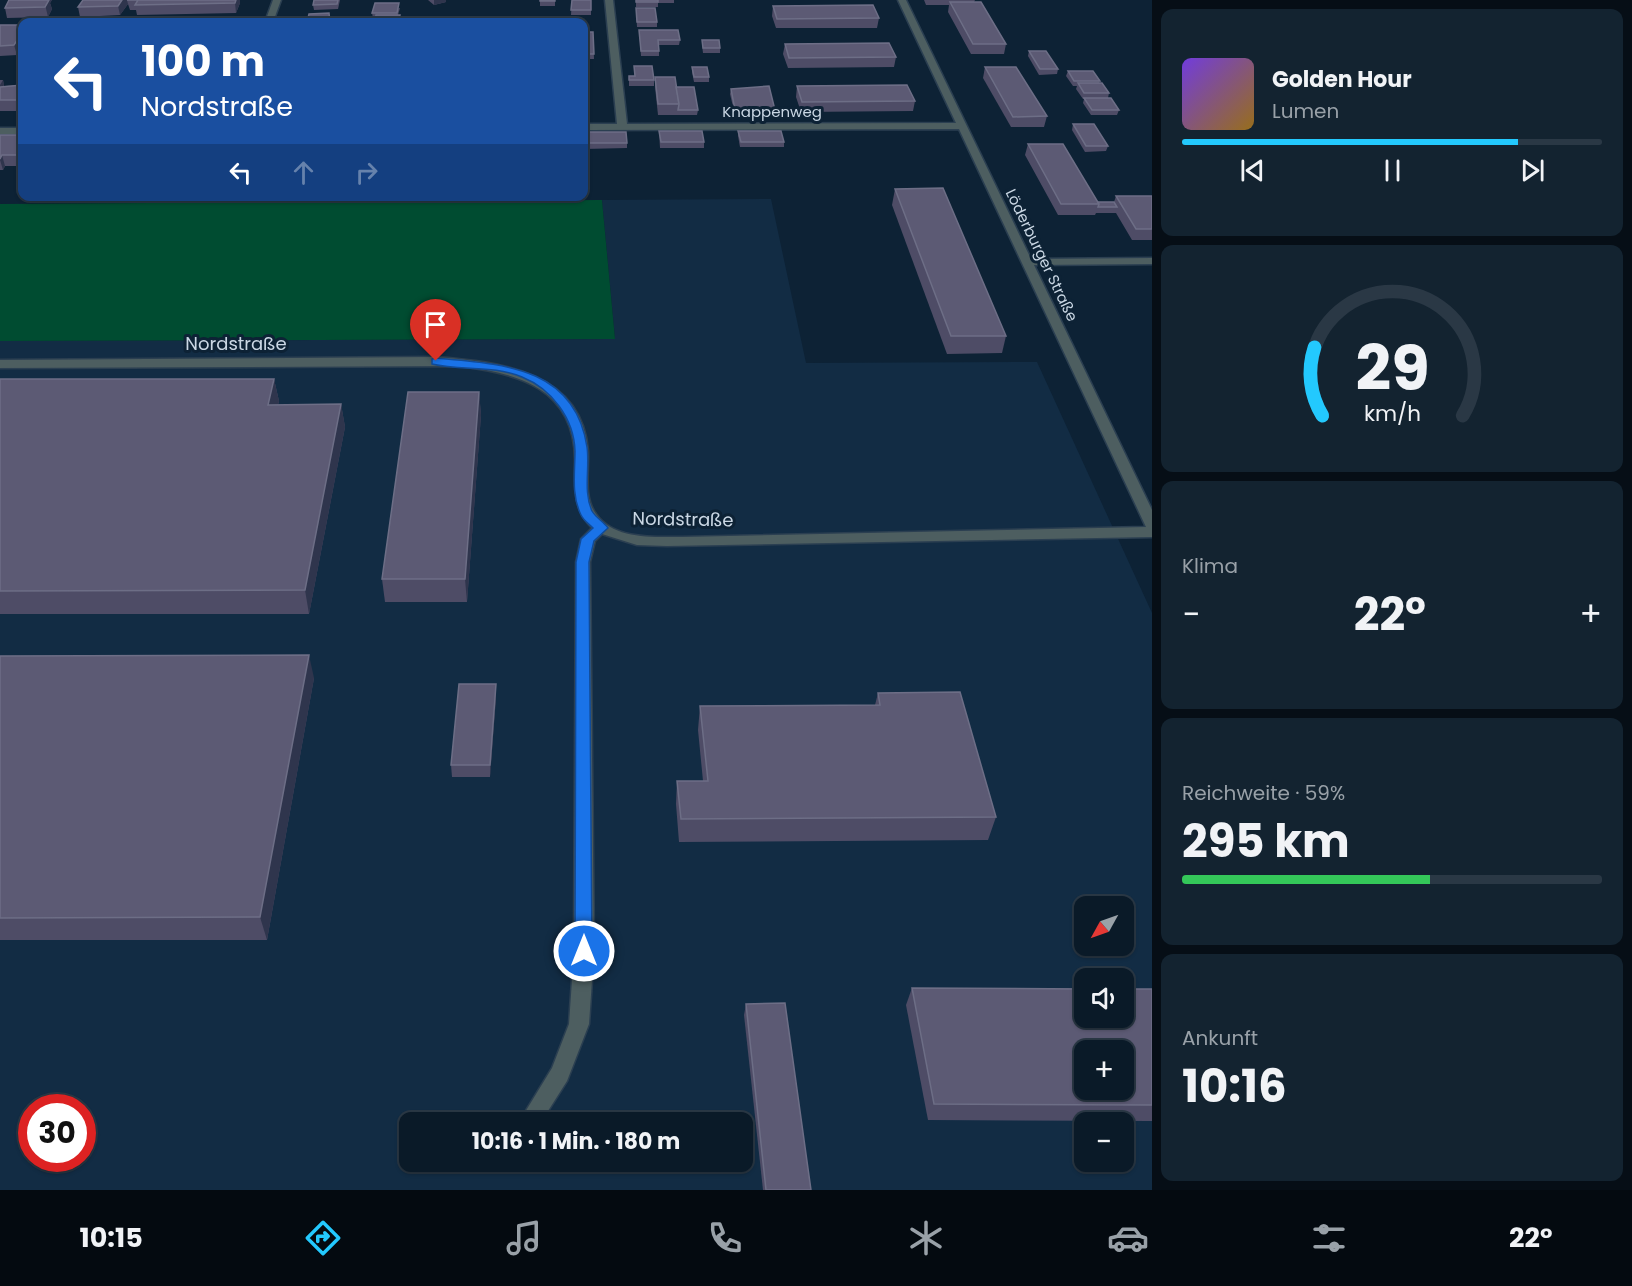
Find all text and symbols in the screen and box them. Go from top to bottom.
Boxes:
text: 100 m [141,32,265,91]
icon: left [42,42,120,120]
text: Golden Hour [1272,64,1412,95]
text: Nordstraße [141,88,293,125]
text: Lumen [1272,97,1339,125]
street label: Knappenweg [722,101,822,122]
icon: previous [1236,154,1269,187]
icon: pause [1376,154,1409,187]
icon: next [1516,154,1549,187]
icon: left [224,156,257,189]
icon: ahead [287,156,320,189]
icon: right [350,156,383,189]
street label: Löderburger Straße [1001,185,1083,325]
pin [410,299,461,361]
icon: arrive [419,308,452,341]
text: 29 [1355,324,1429,412]
street label: Nordstraße [185,331,287,356]
text: km/h [1363,398,1421,429]
street label: Nordstraße [632,506,734,532]
text: Klima [1182,552,1238,580]
text: 22° [1354,583,1426,646]
text: − [1182,591,1200,638]
text: + [1579,591,1602,638]
text: Reichweite · 59% [1182,779,1345,807]
text: 295 km [1182,810,1350,873]
north arrow [1074,896,1134,956]
map controls [1074,896,1134,1172]
position arrow [552,919,616,983]
button: sound [1074,968,1134,1028]
text: Ankunft [1182,1024,1258,1052]
button: + [1074,1040,1134,1100]
text: 10:16 [1182,1055,1287,1118]
speed limit sign: 30 [18,1094,96,1172]
button: − [1074,1112,1134,1172]
text: 10:16 · 1 Min. · 180 m [472,1126,680,1157]
icon: directions [302,1217,344,1259]
icon: music [503,1217,545,1259]
icon: phone [704,1217,746,1259]
icon: climate [905,1217,947,1259]
icon: car [1107,1217,1149,1259]
icon: filters [1308,1217,1350,1259]
text: 10:15 [80,1219,143,1256]
text: 22° [1509,1219,1552,1256]

